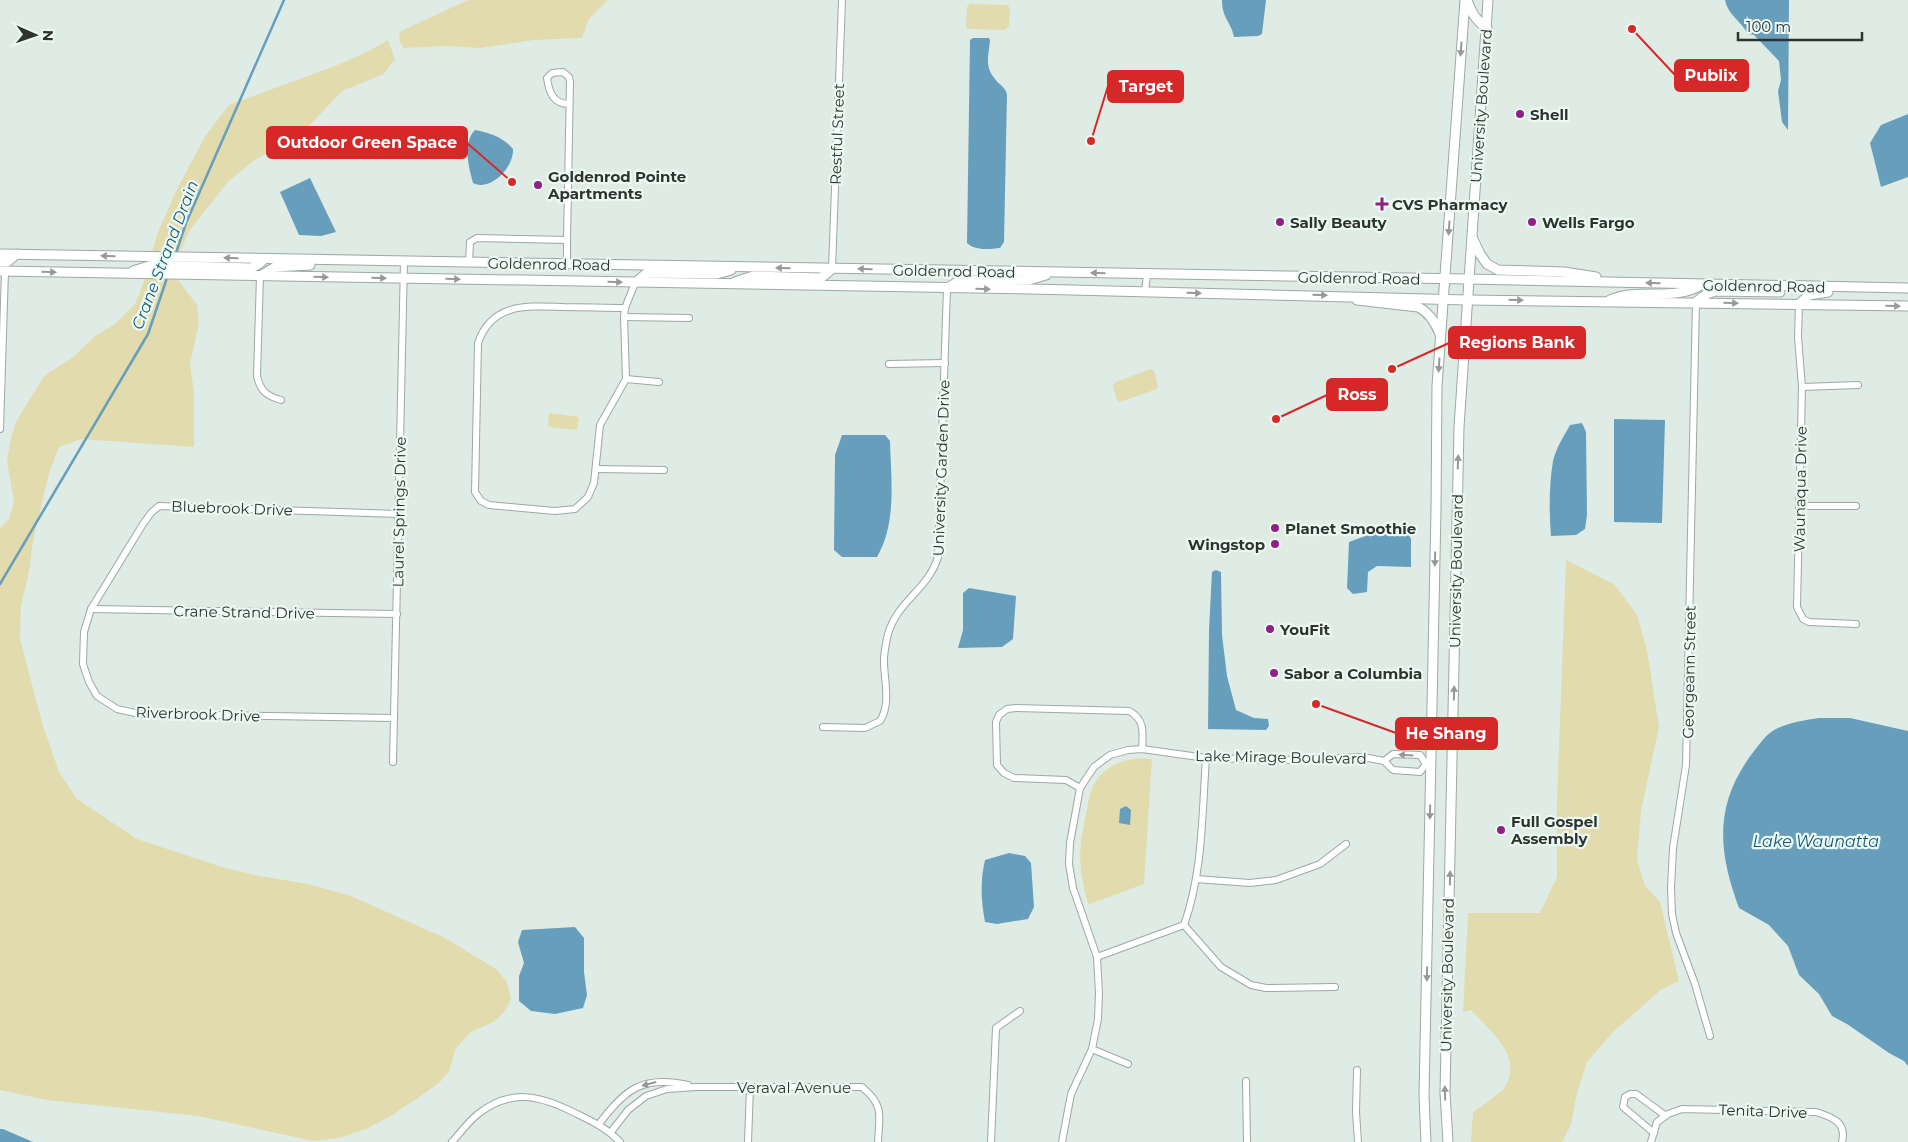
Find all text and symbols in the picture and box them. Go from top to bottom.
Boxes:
north arrow [10,10,60,60]
scale bar [1738,10,1862,42]
text: 100 m [1746,17,1791,36]
street label: University Boulevard [1466,28,1496,184]
text: N [39,29,57,41]
one-way arrow [1457,41,1465,57]
callout: Publix [1675,60,1748,91]
text: Publix [1685,66,1738,85]
callout: Target [1108,71,1183,102]
text: Target [1119,77,1173,96]
street label: Restful Street [826,83,848,185]
place label: Shell [1530,105,1569,124]
marker: Shell [1514,108,1526,120]
callout: Outdoor Green Space [267,127,467,158]
text: Outdoor Green Space [277,133,457,152]
place label: Goldenrod Pointe Apartments [547,167,686,203]
water label: Crane Strand Drain [128,178,202,332]
marker: Goldenrod Pointe Apartments [532,179,544,191]
place label: CVS Pharmacy [1392,195,1509,214]
marker: CVS Pharmacy [1376,198,1388,210]
place label: Sally Beauty [1290,213,1388,232]
place label: Wells Fargo [1542,213,1635,232]
marker: Sally Beauty [1274,216,1286,228]
marker: Wells Fargo [1526,216,1538,228]
one-way arrow [1444,220,1452,236]
one-way arrow [100,252,116,260]
street label: Goldenrod Road [487,253,611,275]
one-way arrow [223,254,239,262]
street label: Goldenrod Road [892,260,1016,282]
one-way arrow [775,264,791,272]
one-way arrow [857,265,873,273]
street label: Goldenrod Road [1297,267,1421,289]
one-way arrow [41,268,57,276]
one-way arrow [1090,269,1106,277]
one-way arrow [313,273,329,281]
one-way arrow [371,274,387,282]
one-way arrow [445,275,461,283]
street label: Goldenrod Road [1702,275,1826,297]
one-way arrow [608,278,624,286]
one-way arrow [1644,279,1660,287]
one-way arrow [976,285,992,293]
one-way arrow [1186,289,1202,297]
one-way arrow [1312,292,1328,300]
one-way arrow [1508,296,1524,304]
one-way arrow [1723,299,1739,307]
one-way arrow [1886,302,1902,310]
callout: Regions Bank [1449,327,1585,358]
text: Regions Bank [1459,333,1576,352]
one-way arrow [1434,357,1442,373]
street label: University Garden Drive [928,379,954,557]
callout: Ross [1327,379,1387,410]
text: Ross [1337,385,1377,404]
street label: Waunaqua Drive [1789,426,1811,552]
street label: Laurel Springs Drive [388,436,410,588]
one-way arrow [1454,454,1462,470]
street label: University Boulevard [1445,494,1467,648]
street label: Bluebrook Drive [171,496,293,520]
place label: Planet Smoothie [1285,519,1416,538]
marker: Planet Smoothie [1269,522,1281,534]
place label: Wingstop [1188,535,1265,554]
marker: Wingstop [1269,538,1281,550]
one-way arrow [1431,551,1439,567]
street label: Crane Strand Drive [173,601,315,623]
street label: Georgeann Street [1678,605,1700,739]
place label: YouFit [1279,620,1330,639]
marker: YouFit [1264,623,1276,635]
place label: Sabor a Columbia [1284,664,1422,683]
marker: Sabor a Columbia [1268,667,1280,679]
one-way arrow [1450,685,1458,701]
street label: Riverbrook Drive [135,702,261,726]
callout: He Shang [1396,718,1497,749]
text: He Shang [1405,724,1487,743]
street label: Lake Mirage Boulevard [1195,746,1367,768]
one-way arrow [1398,750,1414,758]
one-way arrow [1426,804,1434,820]
place label: Full Gospel Assembly [1510,812,1598,848]
marker: Full Gospel Assembly [1495,824,1507,836]
water label: Lake Waunatta [1753,832,1879,851]
one-way arrow [1446,870,1454,886]
street label: University Boulevard [1436,898,1458,1052]
one-way arrow [1423,967,1431,983]
street label: Veraval Avenue [737,1078,851,1097]
one-way arrow [641,1080,656,1088]
one-way arrow [1441,1085,1449,1101]
street label: Tenita Drive [1718,1100,1808,1122]

